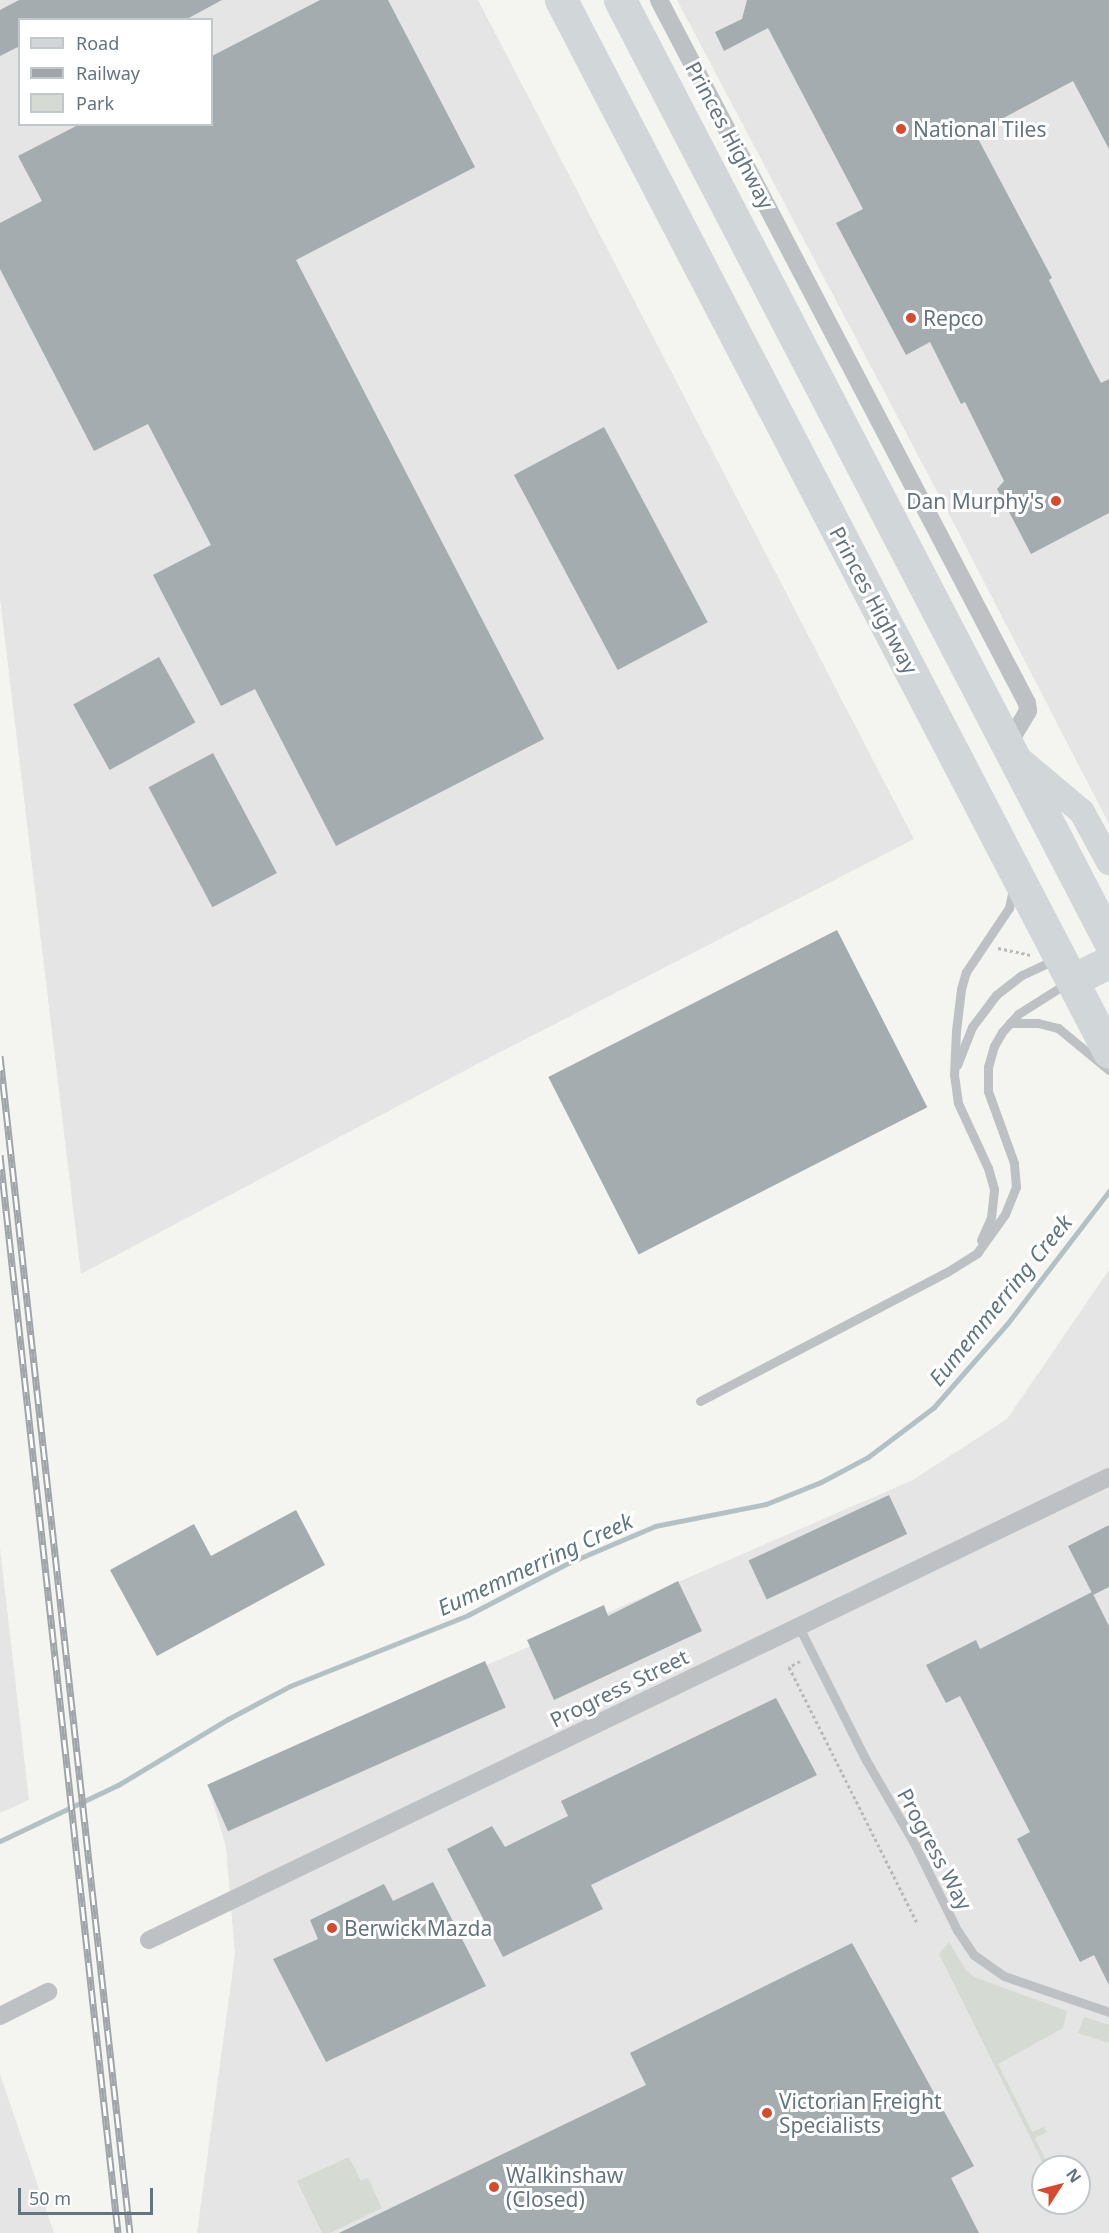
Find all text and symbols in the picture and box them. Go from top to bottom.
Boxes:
legend [18,18,213,126]
text: Road [76,31,119,55]
street label: Princes Highway [681,57,779,213]
text: Railway [76,61,140,85]
text: Park [76,91,114,115]
place label: National Tiles [913,116,1046,142]
marker: National Tiles [894,122,908,136]
place label: Repco [923,305,984,331]
marker: Repco [904,311,918,325]
place label: Dan Murphy's [906,488,1044,514]
marker: Dan Murphy's [1049,494,1063,508]
street label: Princes Highway [825,522,923,678]
water label: Eumemmerring Creek [923,1209,1077,1391]
water label: Eumemmerring Creek [433,1507,637,1621]
street label: Progress Street [546,1644,692,1732]
street label: Progress Way [892,1784,978,1914]
place label: Berwick Mazda [344,1915,492,1941]
marker: Berwick Mazda [325,1921,339,1935]
place label: Victorian Freight Specialists [779,2088,942,2138]
marker: Victorian Freight Specialists [760,2106,774,2120]
north arrow [1031,2155,1091,2215]
place label: Walkinshaw (Closed) [506,2162,623,2212]
text: N [1061,2164,1087,2187]
scale bar [21,2176,156,2214]
marker: Walkinshaw (Closed) [487,2180,501,2194]
text: 50 m [29,2186,71,2210]

